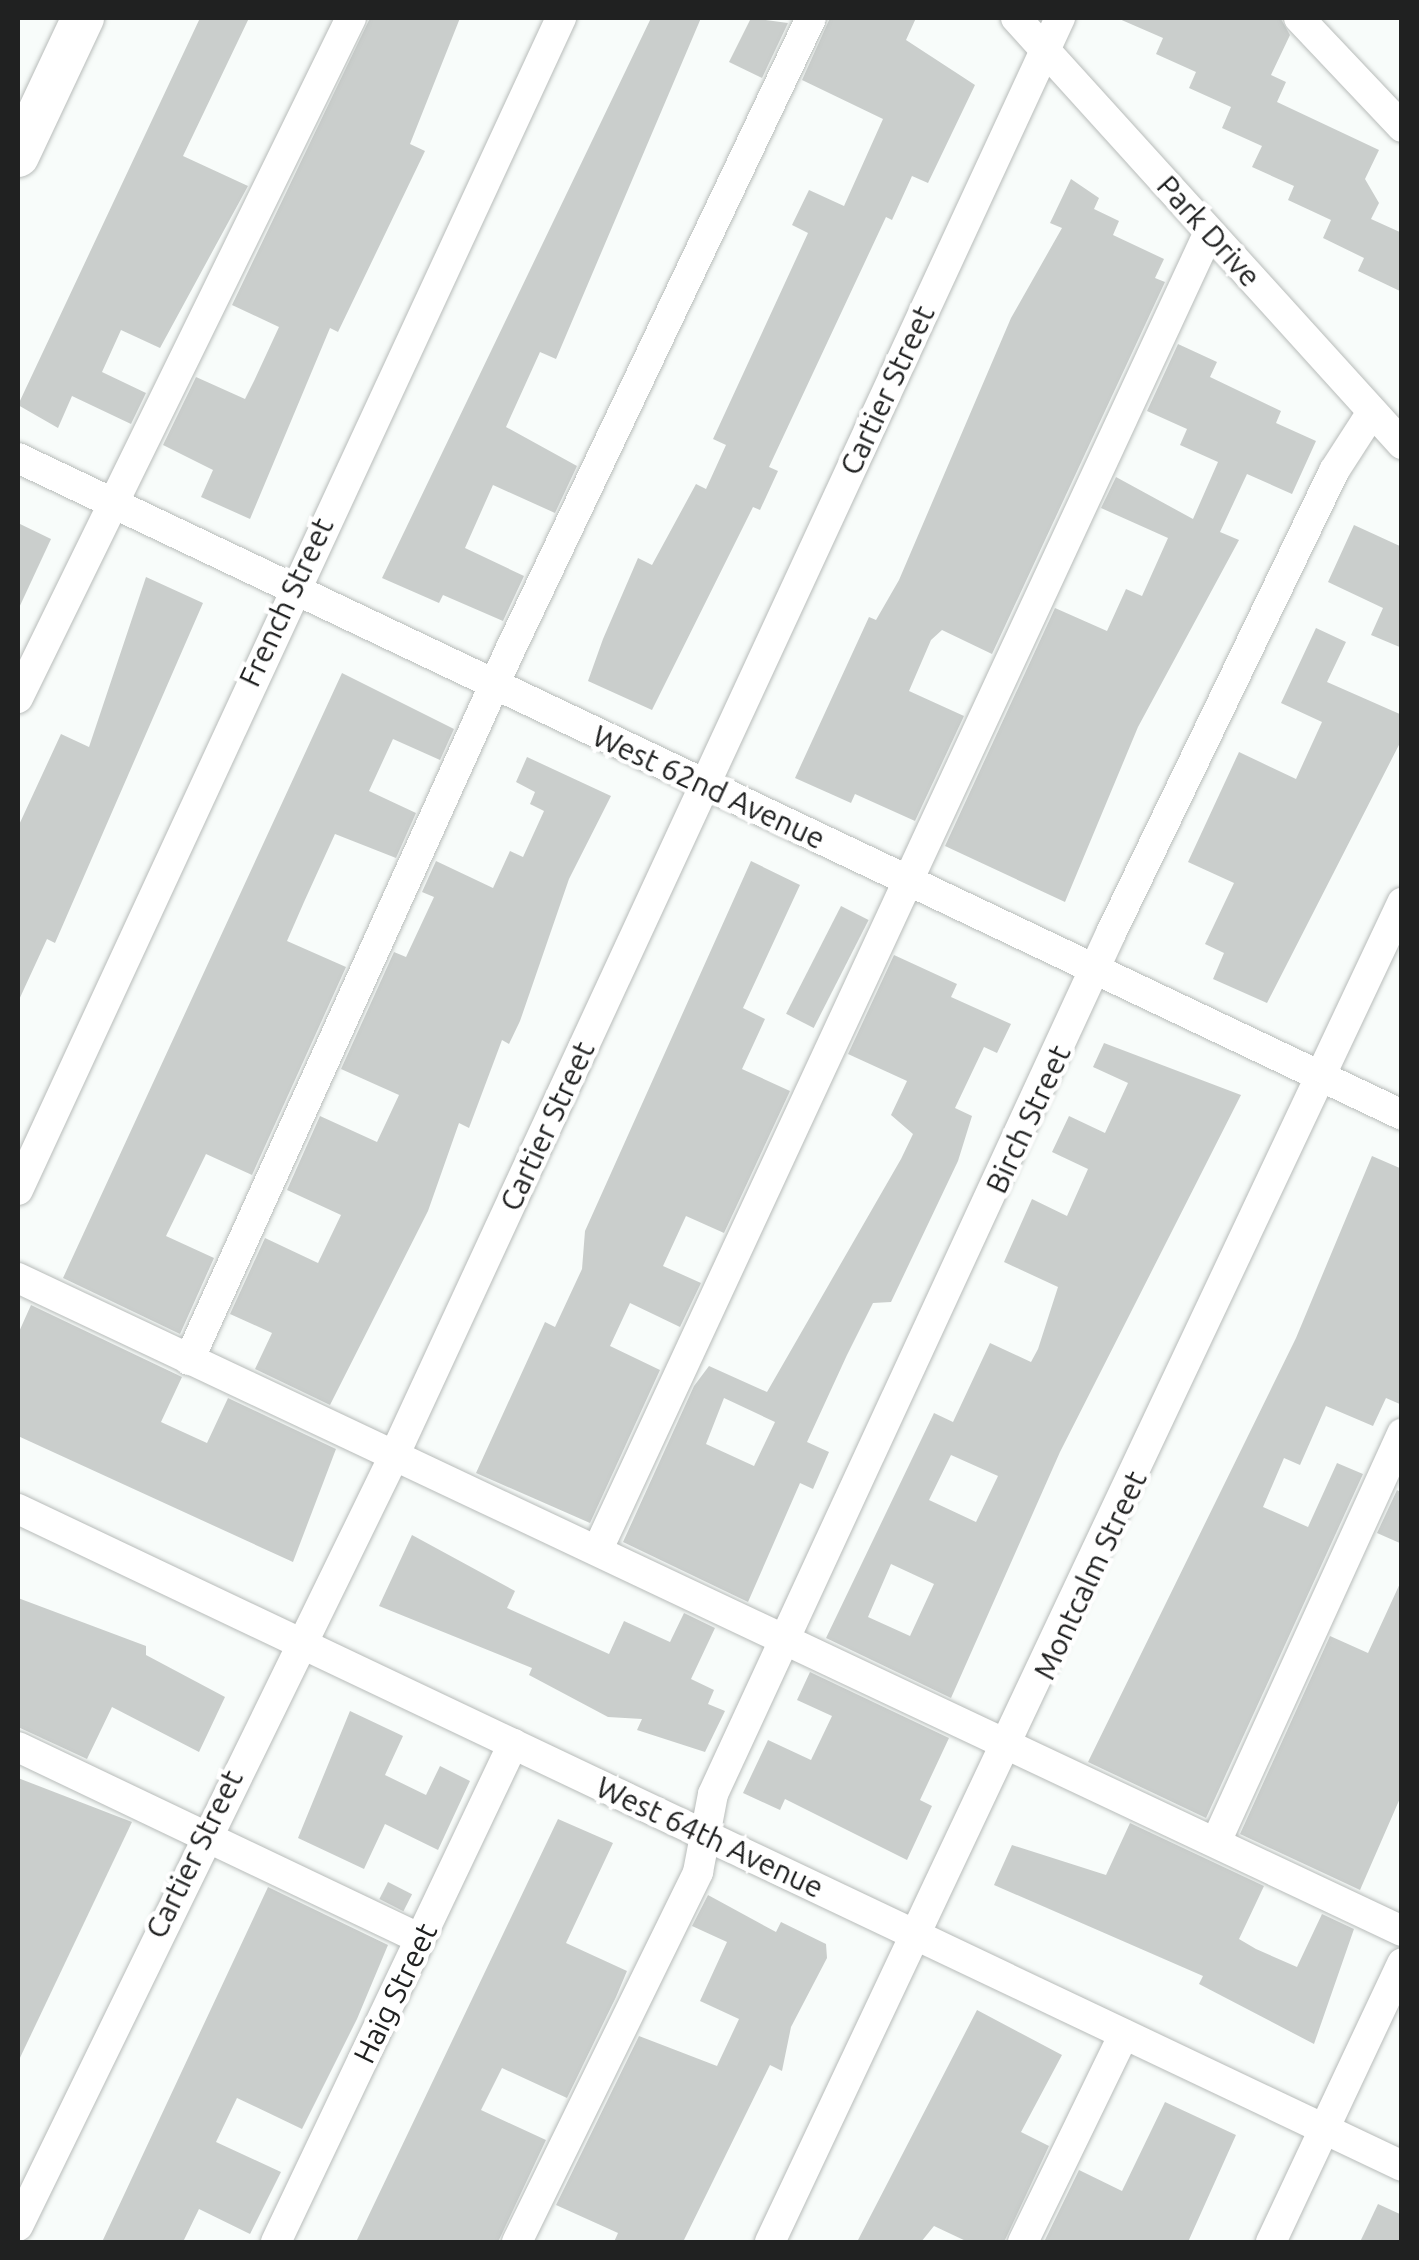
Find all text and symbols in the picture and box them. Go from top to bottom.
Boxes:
street label: Park Drive [1150,168,1268,294]
street label: Cartier Street [832,300,942,480]
street label: French Street [231,512,341,692]
street label: West 62nd Avenue [587,717,831,857]
street label: Cartier Street [492,1036,602,1216]
street label: Birch Street [978,1039,1078,1199]
street label: Montcalm Street [1026,1465,1154,1685]
street label: Cartier Street [138,1764,250,1944]
street label: West 64th Avenue [591,1769,829,1905]
street label: Haig Street [346,1917,444,2069]

